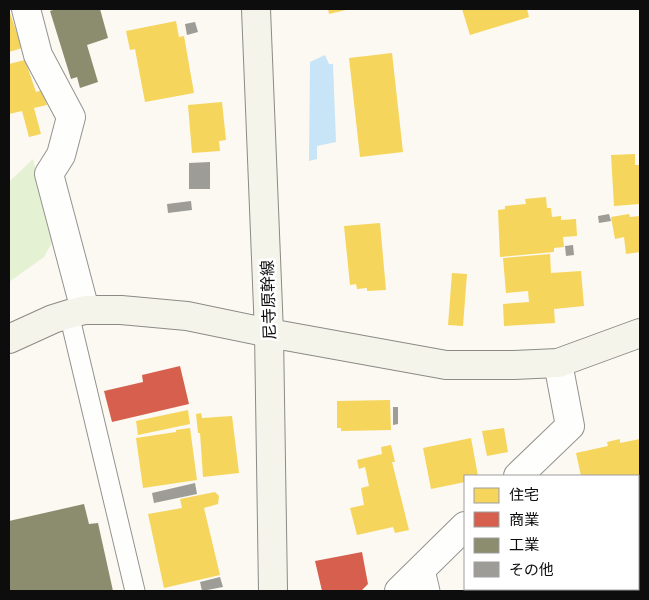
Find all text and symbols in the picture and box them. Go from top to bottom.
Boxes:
street label: 尼寺原幹線 [257,260,279,340]
legend [464,475,639,590]
text: 住宅 [509,485,539,504]
text: 商業 [509,510,539,529]
text: 工業 [509,535,539,554]
text: その他 [509,560,554,579]

